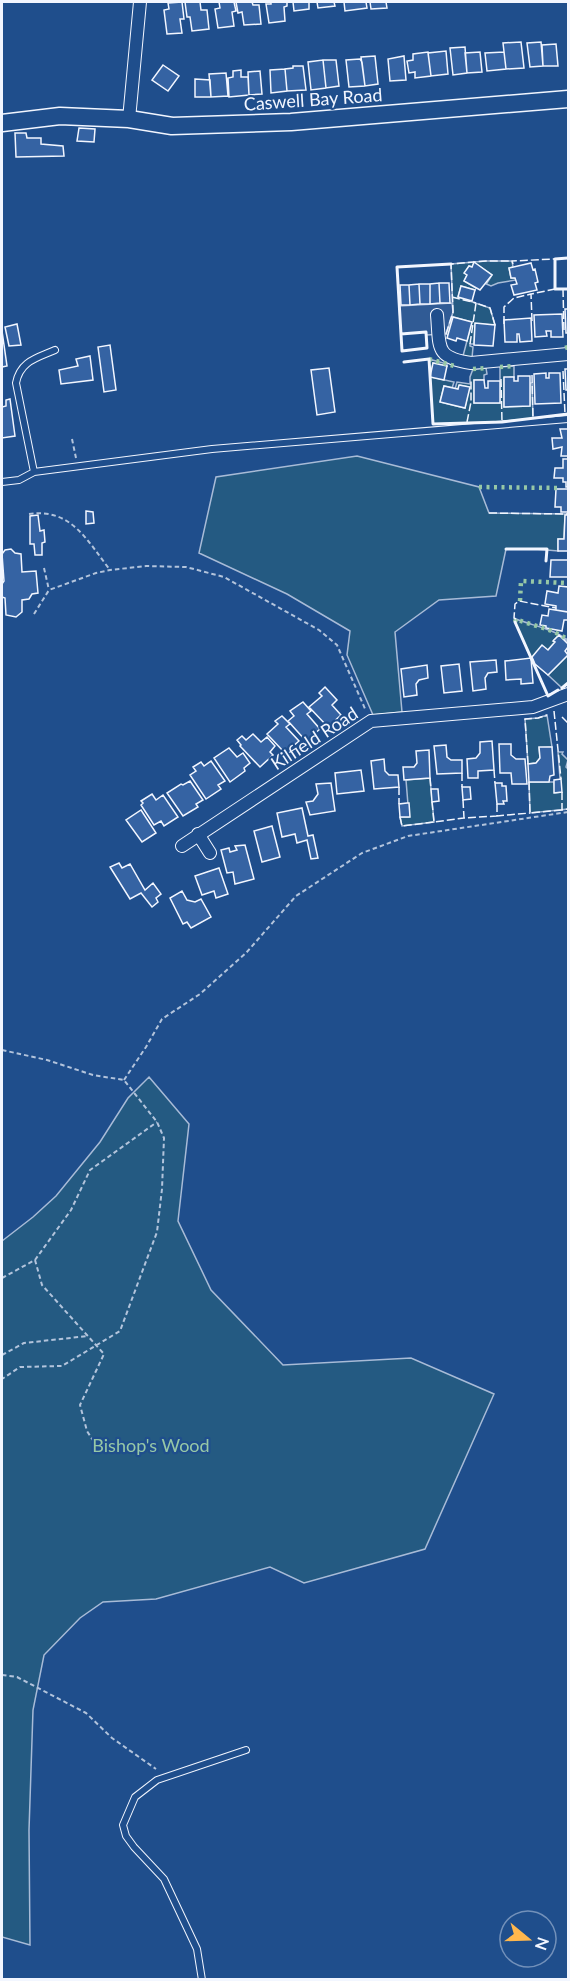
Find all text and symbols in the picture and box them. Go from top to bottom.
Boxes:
street label: Caswell Bay Road [243,83,383,115]
street label: Kilfield Road [266,702,362,774]
park label: Bishop's Wood [92,1434,210,1456]
north arrow [498,1909,558,1969]
text: N [532,1935,554,1953]

